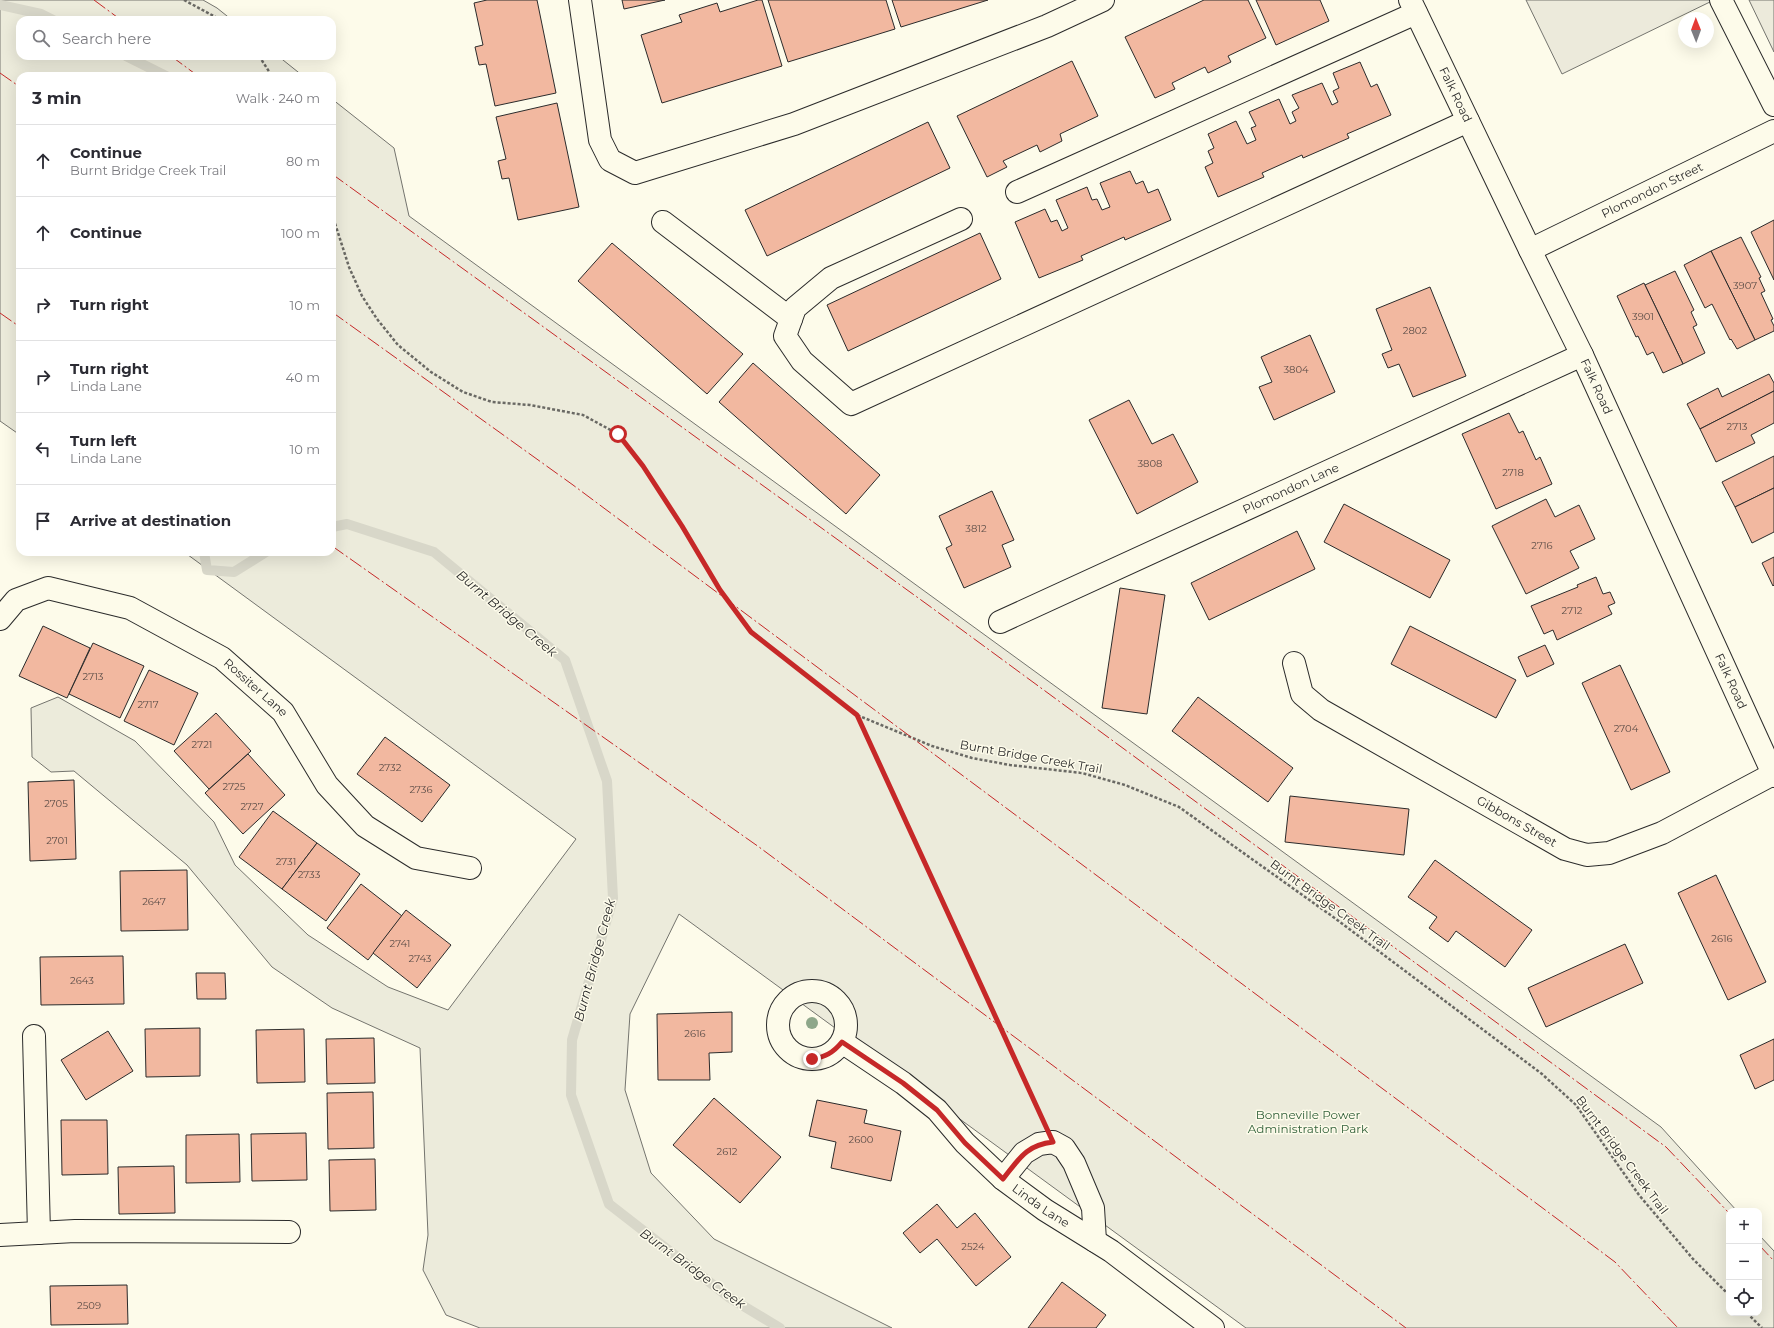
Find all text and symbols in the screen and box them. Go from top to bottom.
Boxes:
north arrow [1678,12,1714,48]
search box [16,16,336,60]
icon: search [30,27,52,49]
text: Search here [62,29,151,48]
street label: Falk Road [1436,64,1476,124]
text: 3 min [32,88,82,108]
text: Walk · 240 m [236,90,320,106]
text: Continue [70,143,142,162]
icon: ahead [32,150,54,172]
text: 80 m [286,153,320,169]
street label: Plomondon Street [1599,159,1705,221]
text: Burnt Bridge Creek Trail [70,162,226,178]
icon: ahead [32,222,54,244]
text: Continue [70,223,142,242]
text: 100 m [281,225,320,241]
house number: 3907 [1733,279,1757,292]
icon: right [32,294,54,316]
text: Turn right [70,295,149,314]
text: 10 m [290,297,320,313]
house number: 3901 [1632,310,1654,323]
house number: 2802 [1403,324,1427,337]
street label: Falk Road [1578,356,1616,416]
text: Turn right [70,359,149,378]
house number: 3804 [1283,363,1309,376]
icon: right [32,366,54,388]
text: 40 m [286,369,320,385]
text: Linda Lane [70,378,142,394]
house number: 2713 [1727,420,1748,433]
route start [609,425,627,443]
text: Turn left [70,431,137,450]
icon: left [32,438,54,460]
text: 10 m [290,441,320,457]
text: Linda Lane [70,450,142,466]
house number: 3808 [1137,457,1163,470]
street label: Plomondon Lane [1240,460,1341,517]
house number: 2718 [1502,466,1524,479]
icon: arrive [32,510,54,532]
text: Arrive at destination [70,511,231,530]
house number: 3812 [965,522,987,535]
house number: 2716 [1531,539,1553,552]
water label: Burnt Bridge Creek [453,566,562,661]
house number: 2712 [1562,604,1583,617]
street label: Falk Road [1712,651,1750,711]
street label: Rossiter Lane [221,655,292,719]
house number: 2713 [83,670,104,683]
house number: 2717 [137,698,159,711]
house number: 2704 [1614,722,1639,735]
street label: Burnt Bridge Creek Trail [959,737,1103,776]
house number: 2721 [192,738,212,751]
house number: 2732 [379,761,402,774]
house number: 2725 [223,780,246,793]
house number: 2736 [409,783,433,796]
street label: Gibbons Street [1474,792,1560,850]
house number: 2705 [44,797,68,810]
house number: 2727 [240,800,264,813]
house number: 2701 [46,834,68,847]
house number: 2731 [276,855,296,868]
street label: Burnt Bridge Creek Trail [1268,856,1393,953]
house number: 2733 [298,868,321,881]
house number: 2647 [142,895,166,908]
water label: Burnt Bridge Creek [570,896,618,1023]
house number: 2616 [1711,932,1733,945]
house number: 2741 [390,937,410,950]
house number: 2743 [409,952,432,965]
house number: 2643 [70,974,94,987]
house number: 2616 [684,1027,706,1040]
route end [803,1050,821,1068]
street label: Burnt Bridge Creek Trail [1573,1093,1672,1217]
park label: Bonneville Power Administration Park [1248,1107,1369,1136]
house number: 2600 [849,1133,874,1146]
house number: 2612 [716,1145,738,1158]
street label: Linda Lane [1010,1180,1073,1230]
map controls [1726,1208,1762,1316]
button: + [1726,1208,1762,1244]
water label: Burnt Bridge Creek [637,1224,750,1312]
house number: 2524 [961,1240,985,1253]
button: − [1726,1244,1762,1280]
button: locate [1726,1280,1762,1316]
house number: 2509 [77,1299,101,1312]

